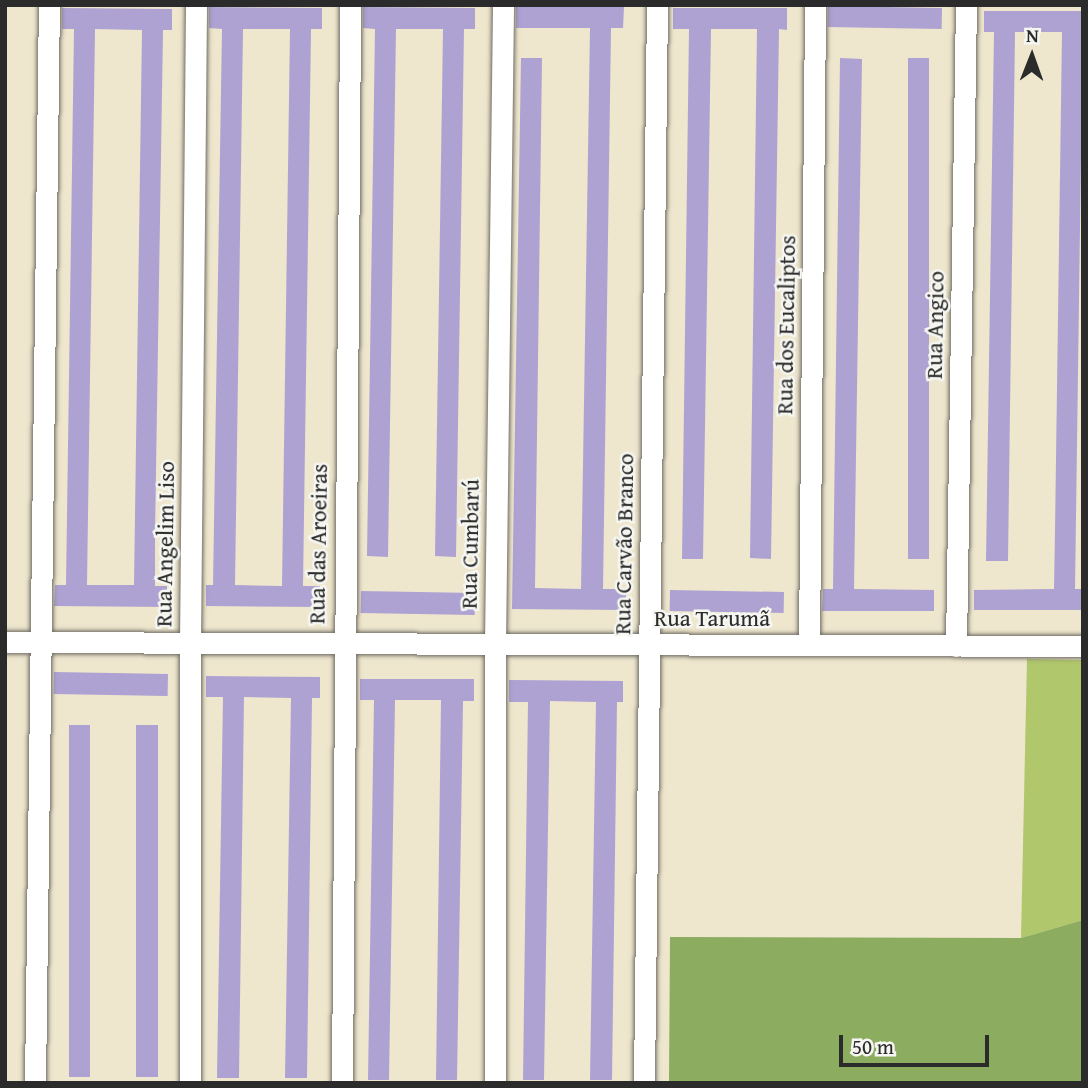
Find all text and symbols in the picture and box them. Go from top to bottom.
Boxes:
north arrow [997,21,1067,91]
text: N [1026,21,1039,49]
street label: Rua dos Eucaliptos [771,235,801,415]
street label: Rua Angico [920,271,950,379]
street label: Rua Carvão Branco [609,453,639,635]
street label: Rua Angelim Liso [150,461,180,627]
street label: Rua das Aroeiras [303,464,333,624]
street label: Rua Cumbarú [455,479,485,609]
street label: Rua Tarumã [654,604,770,632]
scale bar [843,1021,993,1066]
text: 50 m [852,1031,894,1062]

